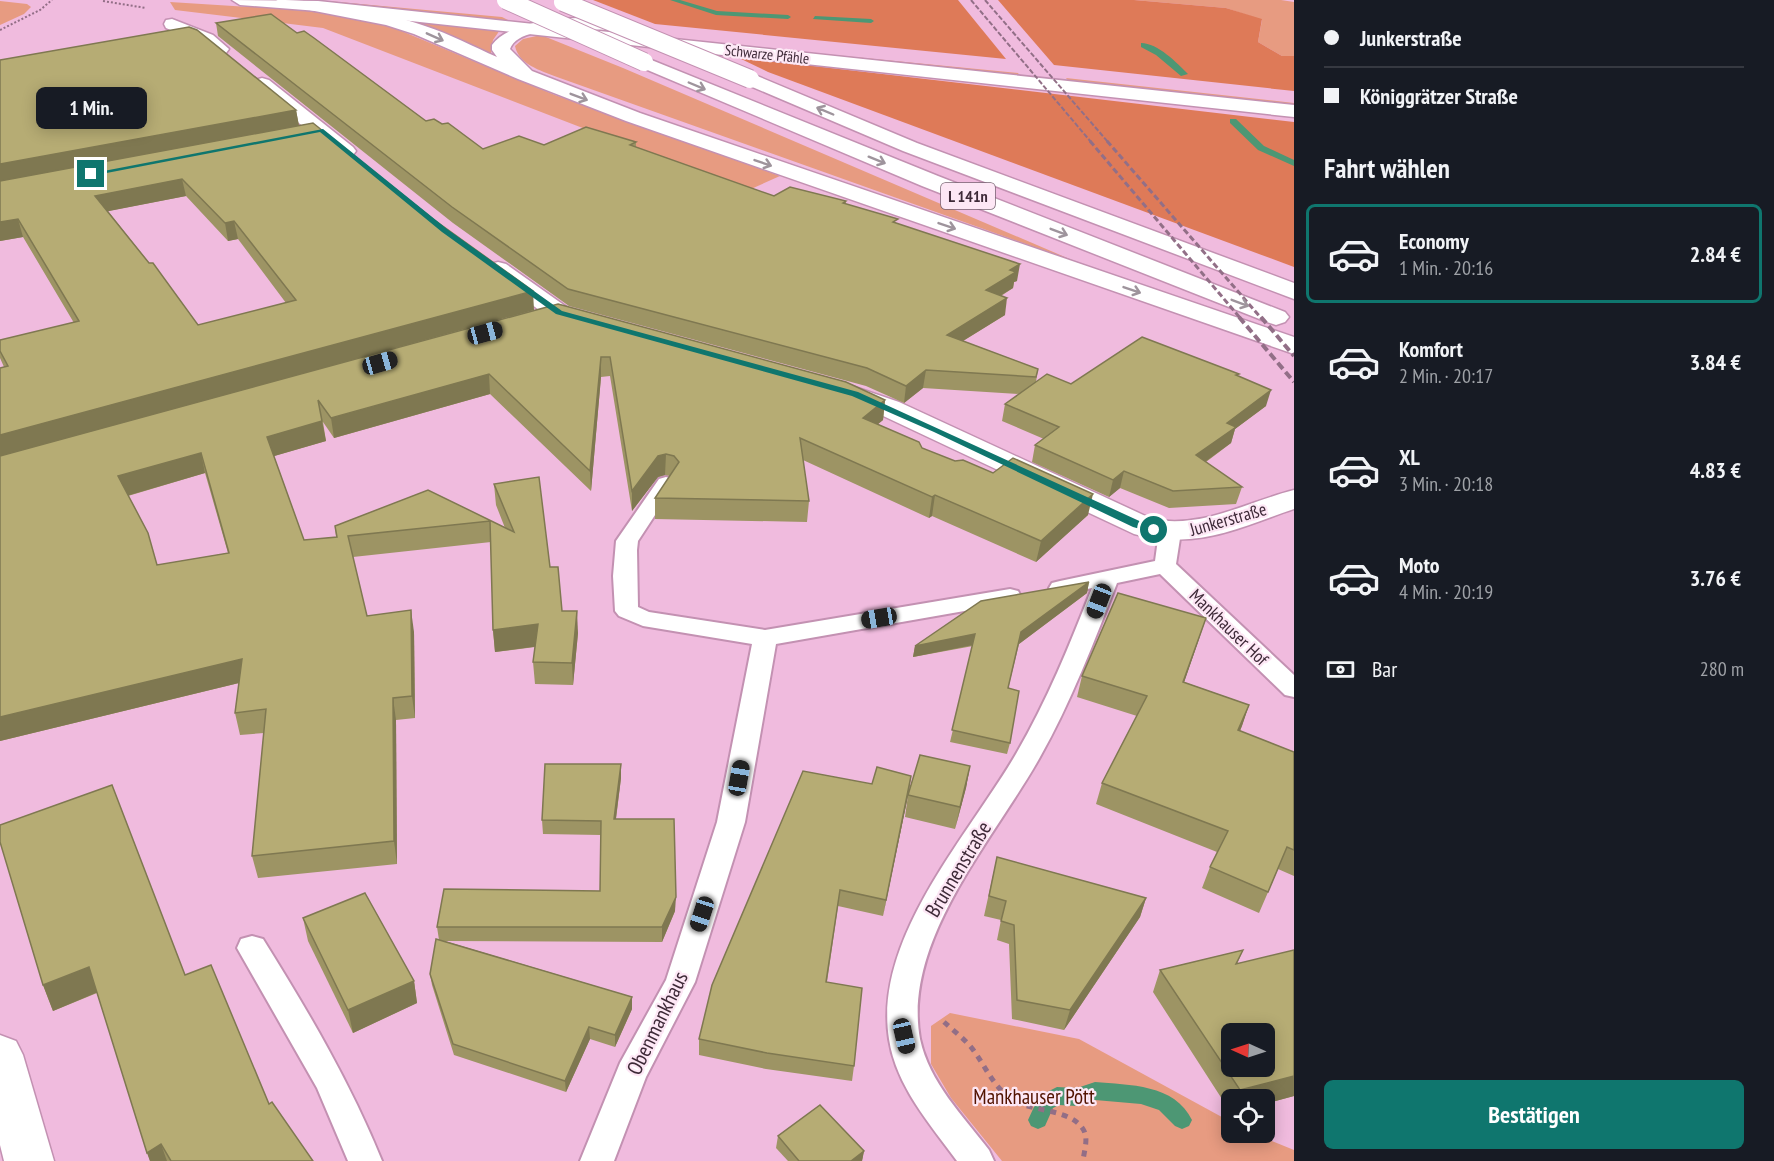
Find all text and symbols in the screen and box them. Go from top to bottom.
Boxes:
text: Junkerstraße [1360,24,1462,52]
one-way arrow [426,32,444,43]
street label: Schwarze Pfähle [724,40,810,68]
one-way arrow [688,80,706,92]
text: Königgrätzer Straße [1360,82,1518,110]
callout: 1 Min. [36,87,146,129]
one-way arrow [570,92,588,103]
text: 1 Min. [69,95,114,121]
one-way arrow [817,105,835,116]
text: Fahrt wählen [1324,151,1450,185]
one-way arrow [868,155,886,166]
one-way arrow [753,158,772,169]
route end [77,160,104,187]
road number: L 141n [941,183,995,209]
one-way arrow [937,221,956,232]
one-way arrow [1049,227,1067,238]
icon: car [1327,227,1381,281]
text: Economy [1399,227,1469,255]
text: 2.84 € [1690,240,1741,268]
text: 1 Min. · 20:16 [1399,255,1493,281]
one-way arrow [1122,285,1141,296]
one-way arrow [1231,298,1249,309]
car [465,320,505,346]
icon: car [1327,335,1381,389]
text: Komfort [1399,335,1463,363]
text: 3.84 € [1690,348,1741,376]
car [360,349,400,377]
text: 2 Min. · 20:17 [1399,363,1493,389]
icon: car [1327,443,1381,497]
text: XL [1399,443,1420,471]
text: 4.83 € [1690,456,1741,484]
text: 3 Min. · 20:18 [1399,471,1493,497]
street label: Junkerstraße [1186,497,1269,541]
route start [1140,516,1167,543]
icon: car [1327,551,1381,605]
text: Moto [1399,551,1440,579]
text: 3.76 € [1690,564,1741,592]
text: 4 Min. · 20:19 [1399,579,1493,605]
car [1084,581,1114,621]
street label: Mankhauser Hof [1185,584,1274,671]
car [860,606,898,630]
icon: cash [1324,653,1357,686]
text: Bar [1372,655,1397,683]
text: 280 m [1700,656,1744,682]
car [727,759,751,797]
street label: Brunnenstraße [919,816,997,922]
car [688,894,716,934]
street label: Obenmankhaus [620,967,694,1079]
car [891,1016,917,1056]
north arrow [1221,1023,1275,1077]
map controls [1221,1023,1275,1143]
button: Bestätigen [1324,1080,1744,1149]
park label: Mankhauser Pött [973,1083,1095,1110]
button: locate [1221,1089,1275,1143]

